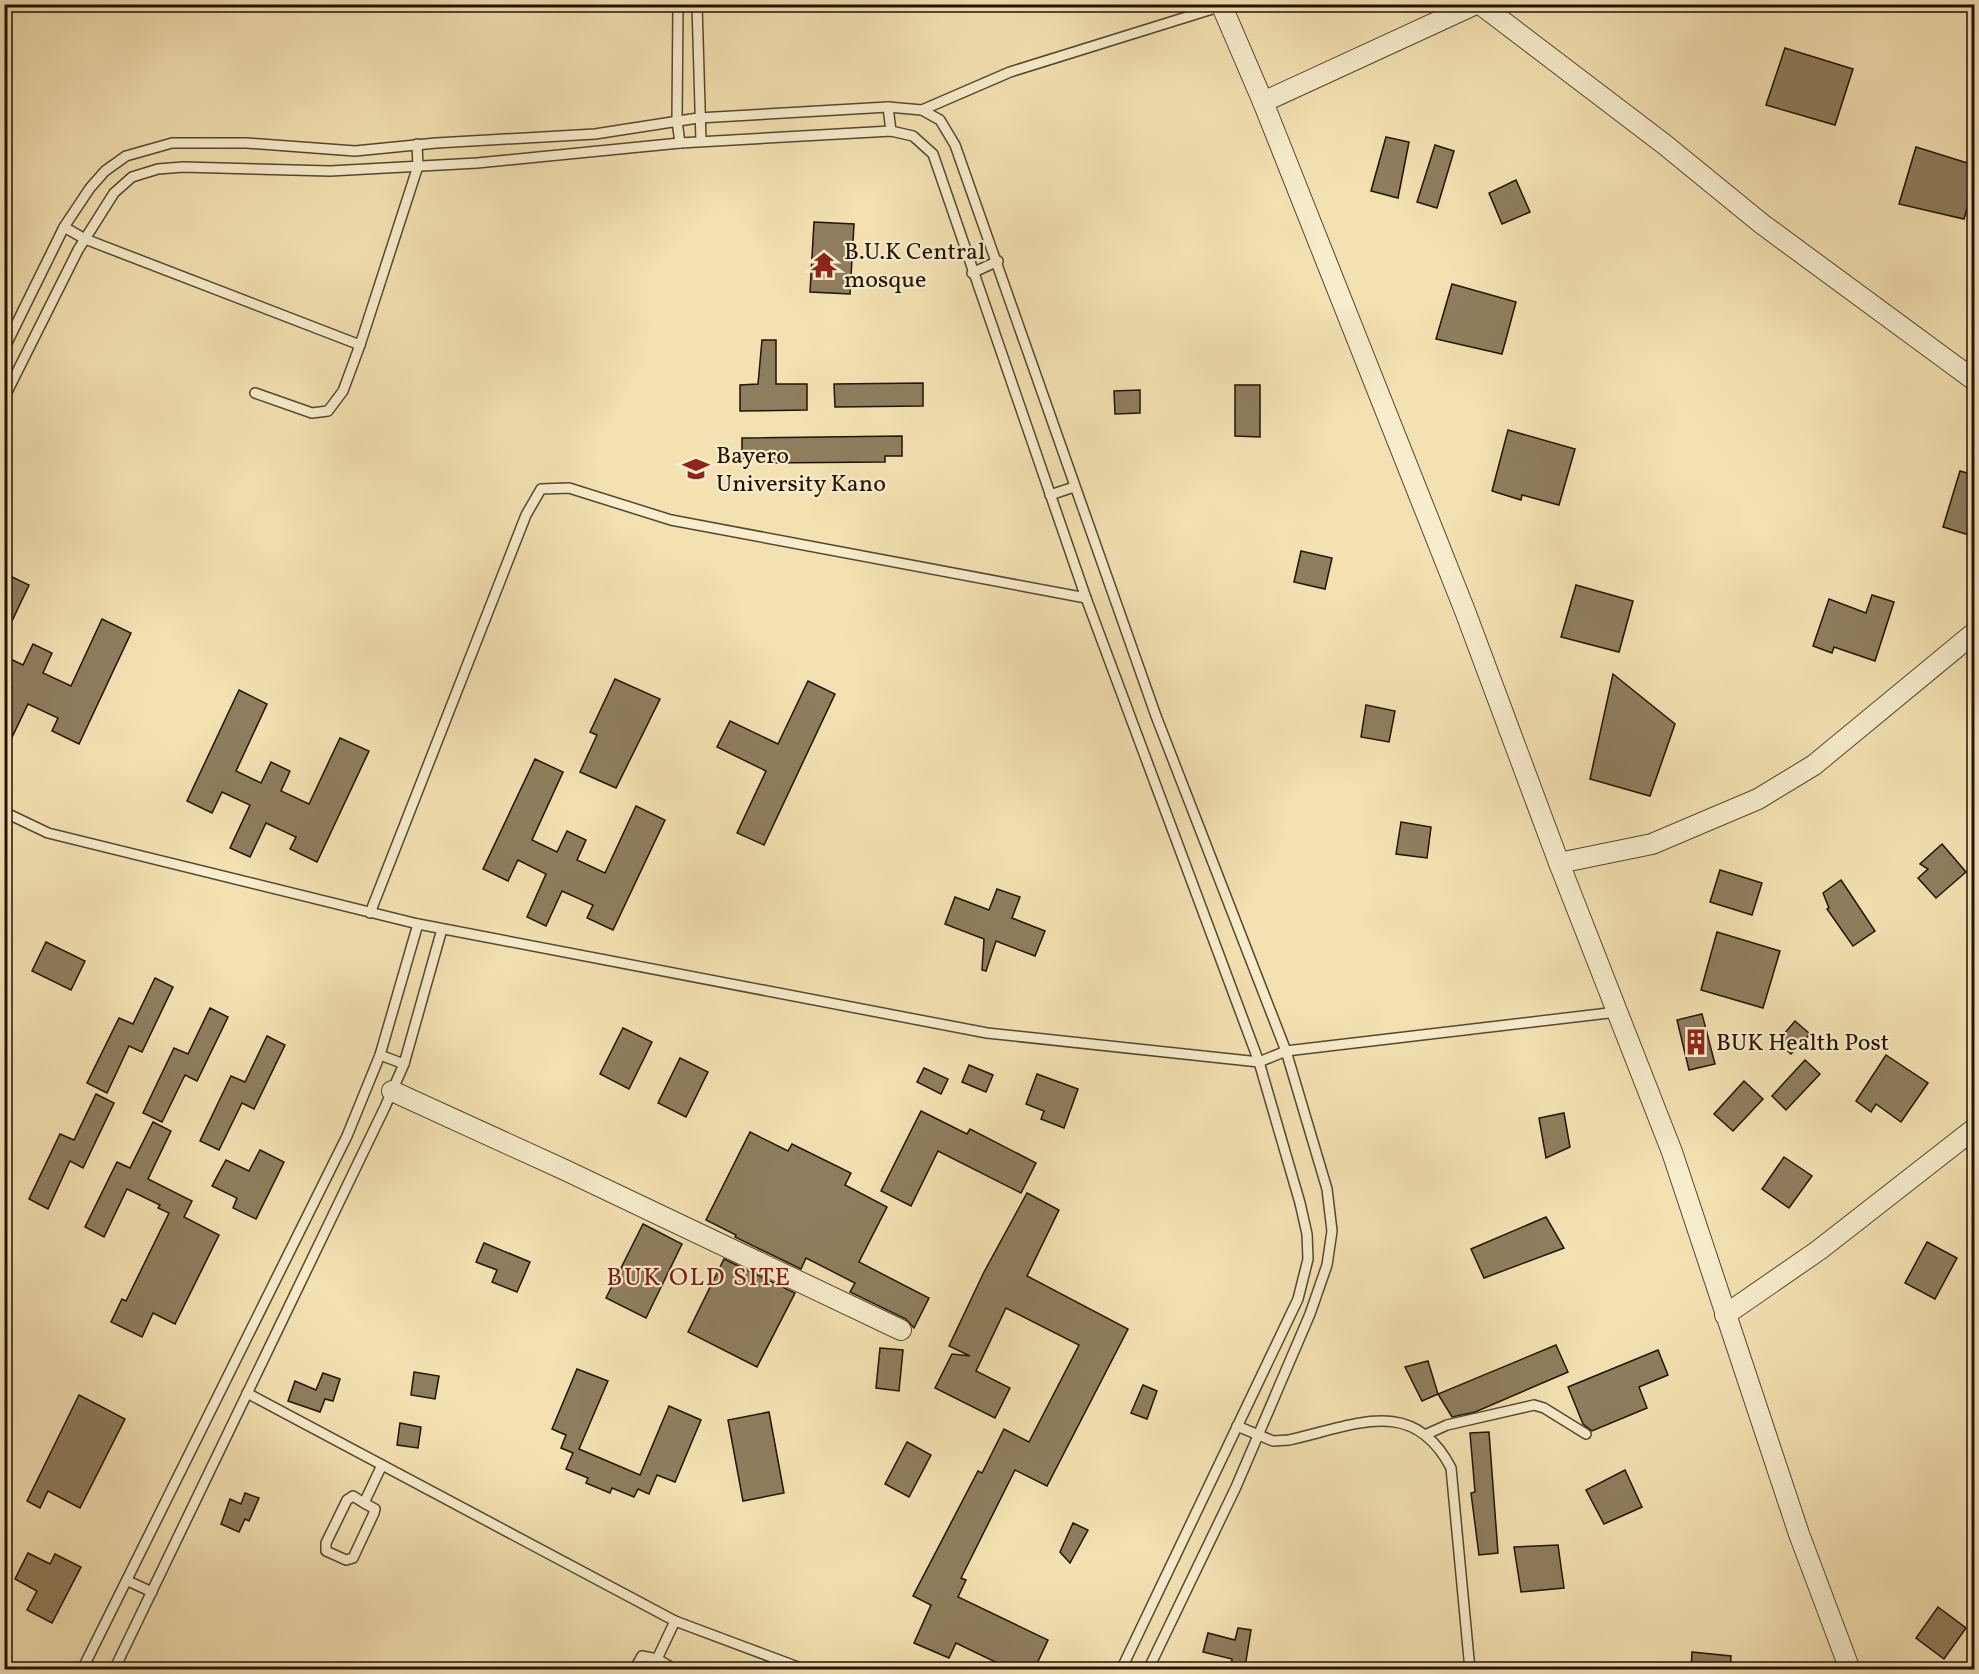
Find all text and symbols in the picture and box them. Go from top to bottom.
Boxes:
place label: B.U.K Central mosque [844,236,985,298]
temple icon: B.U.K Central mosque [809,250,839,280]
place label: Bayero University Kano [716,440,886,502]
school or university icon: Bayero University Kano [681,454,711,484]
building icon: BUK Health Post [1681,1027,1711,1057]
place label: BUK Health Post [1716,1027,1889,1061]
district label: BUK OLD SITE [606,1260,792,1296]

